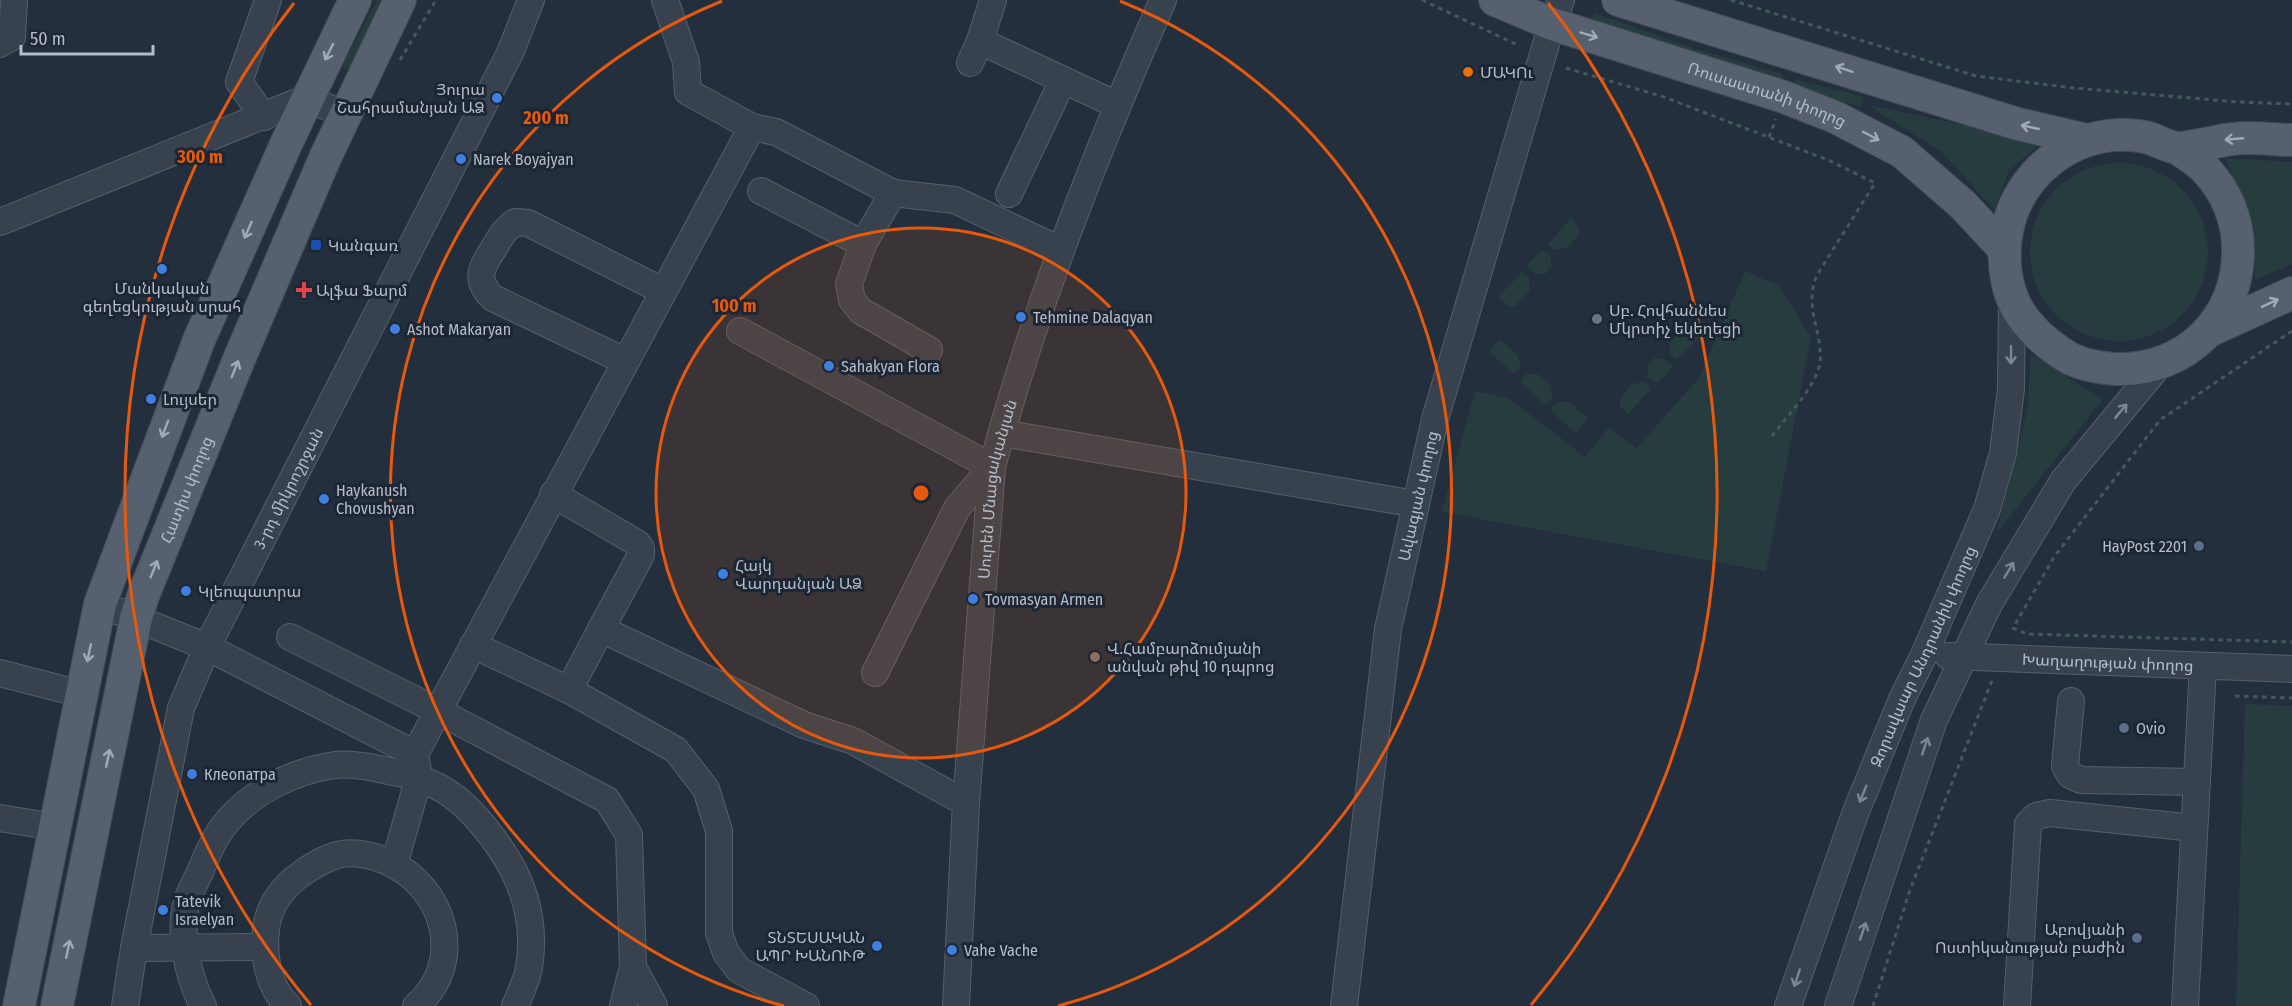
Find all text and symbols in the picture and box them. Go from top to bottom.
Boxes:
scale bar [21,18,153,56]
text: 50 m [30,28,66,50]
one-way arrow [1579,31,1598,42]
one-way arrow [323,43,334,61]
street label: Ռուսաստանի փողոց [1685,58,1849,131]
place label: ՄԱԿՈւ [1480,63,1533,82]
one-way arrow [1835,63,1854,74]
marker: ՄԱԿՈւ [1461,65,1475,79]
place label: Յուրա Շահրամանյան ԱՁ [337,80,485,117]
marker: Յուրա Շահրամանյան ԱՁ [490,91,504,105]
text: 200 m [522,107,569,129]
one-way arrow [2020,120,2039,132]
one-way arrow [1862,131,1880,142]
one-way arrow [2225,134,2245,145]
text: 300 m [176,146,223,168]
place label: Narek Boyajyan [473,150,574,169]
marker: Narek Boyajyan [454,152,468,166]
one-way arrow [241,220,253,238]
place label: Կանգառ [328,236,399,255]
marker: Կանգառ [309,238,323,252]
marker: Մանկական գեղեցկության սրահ [155,262,169,276]
place label: Մանկական գեղեցկության սրահ [83,279,241,316]
place label: Ալֆա Ֆարմ [316,281,408,300]
marker: Ալֆա Ֆարմ [297,283,311,297]
text: 100 m [712,295,756,317]
one-way arrow [2260,297,2278,309]
place label: Սբ. Հովհաննես Մկրտիչ եկեղեցի [1609,301,1741,338]
place label: Tehmine Dalaqyan [1033,308,1153,327]
marker: Tehmine Dalaqyan [1014,310,1028,324]
marker: Սբ. Հովհաննես Մկրտիչ եկեղեցի [1590,312,1604,326]
place label: Ashot Makaryan [407,320,511,339]
marker: Ashot Makaryan [388,322,402,336]
one-way arrow [2006,344,2017,364]
place label: Sahakyan Flora [841,357,940,376]
marker: Sahakyan Flora [822,359,836,373]
one-way arrow [230,360,241,378]
place label: Լույսեր [163,390,217,409]
marker: Լույսեր [144,392,158,406]
street label: Սուրեն Մնացականյան [974,397,1021,580]
one-way arrow [2114,404,2128,419]
one-way arrow [159,419,170,438]
street label: 3-րդ միկրոշրջան [250,424,327,552]
street label: Ավագյան փողոց [1394,429,1442,563]
street label: Հատիս փողոց [157,433,217,546]
place label: Haykanush Chovushyan [336,481,415,518]
centre of rings [911,483,931,503]
marker: Haykanush Chovushyan [317,492,331,506]
place label: HayPost 2201 [2102,537,2187,556]
marker: HayPost 2201 [2192,539,2206,553]
street label: Զորավաար Անդրանիկ փողոց [1866,543,1980,770]
place label: Հայկ Վարդանյան ԱՁ [735,556,862,593]
one-way arrow [149,560,160,578]
one-way arrow [2004,562,2016,579]
marker: Հայկ Վարդանյան ԱՁ [716,567,730,581]
place label: Կլեոպատրա [198,582,301,601]
marker: Կլեոպատրա [179,584,193,598]
place label: Tovmasyan Armen [985,590,1103,609]
marker: Tovmasyan Armen [966,592,980,606]
place label: Վ.Համբարձումյանի անվան թիվ 10 դպրոց [1107,639,1275,676]
one-way arrow [83,643,94,663]
marker: Վ.Համբարձումյանի անվան թիվ 10 դպրոց [1088,650,1102,664]
street label: Խաղաղության փողոց [2022,650,2194,675]
place label: Ovio [2136,719,2166,738]
marker: Ovio [2117,721,2131,735]
one-way arrow [1920,737,1931,756]
one-way arrow [102,748,114,767]
place label: Клеопатра [204,765,276,784]
marker: Клеопатра [185,767,199,781]
one-way arrow [1857,784,1868,803]
place label: Tatevik Israelyan [175,892,234,929]
marker: Tatevik Israelyan [156,903,170,917]
place label: Աբովյանի Ոստիկանության բաժին [1935,920,2125,957]
one-way arrow [1858,922,1869,941]
place label: ՏՆՏԵՍԱԿԱՆ ԱՊՐ ԽԱՆՈՒԹ [756,928,866,965]
marker: Աբովյանի Ոստիկանության բաժին [2130,931,2144,945]
one-way arrow [63,939,74,959]
marker: ՏՆՏԵՍԱԿԱՆ ԱՊՐ ԽԱՆՈՒԹ [870,939,884,953]
place label: Vahe Vache [964,941,1038,960]
marker: Vahe Vache [945,943,959,957]
one-way arrow [1791,968,1802,987]

